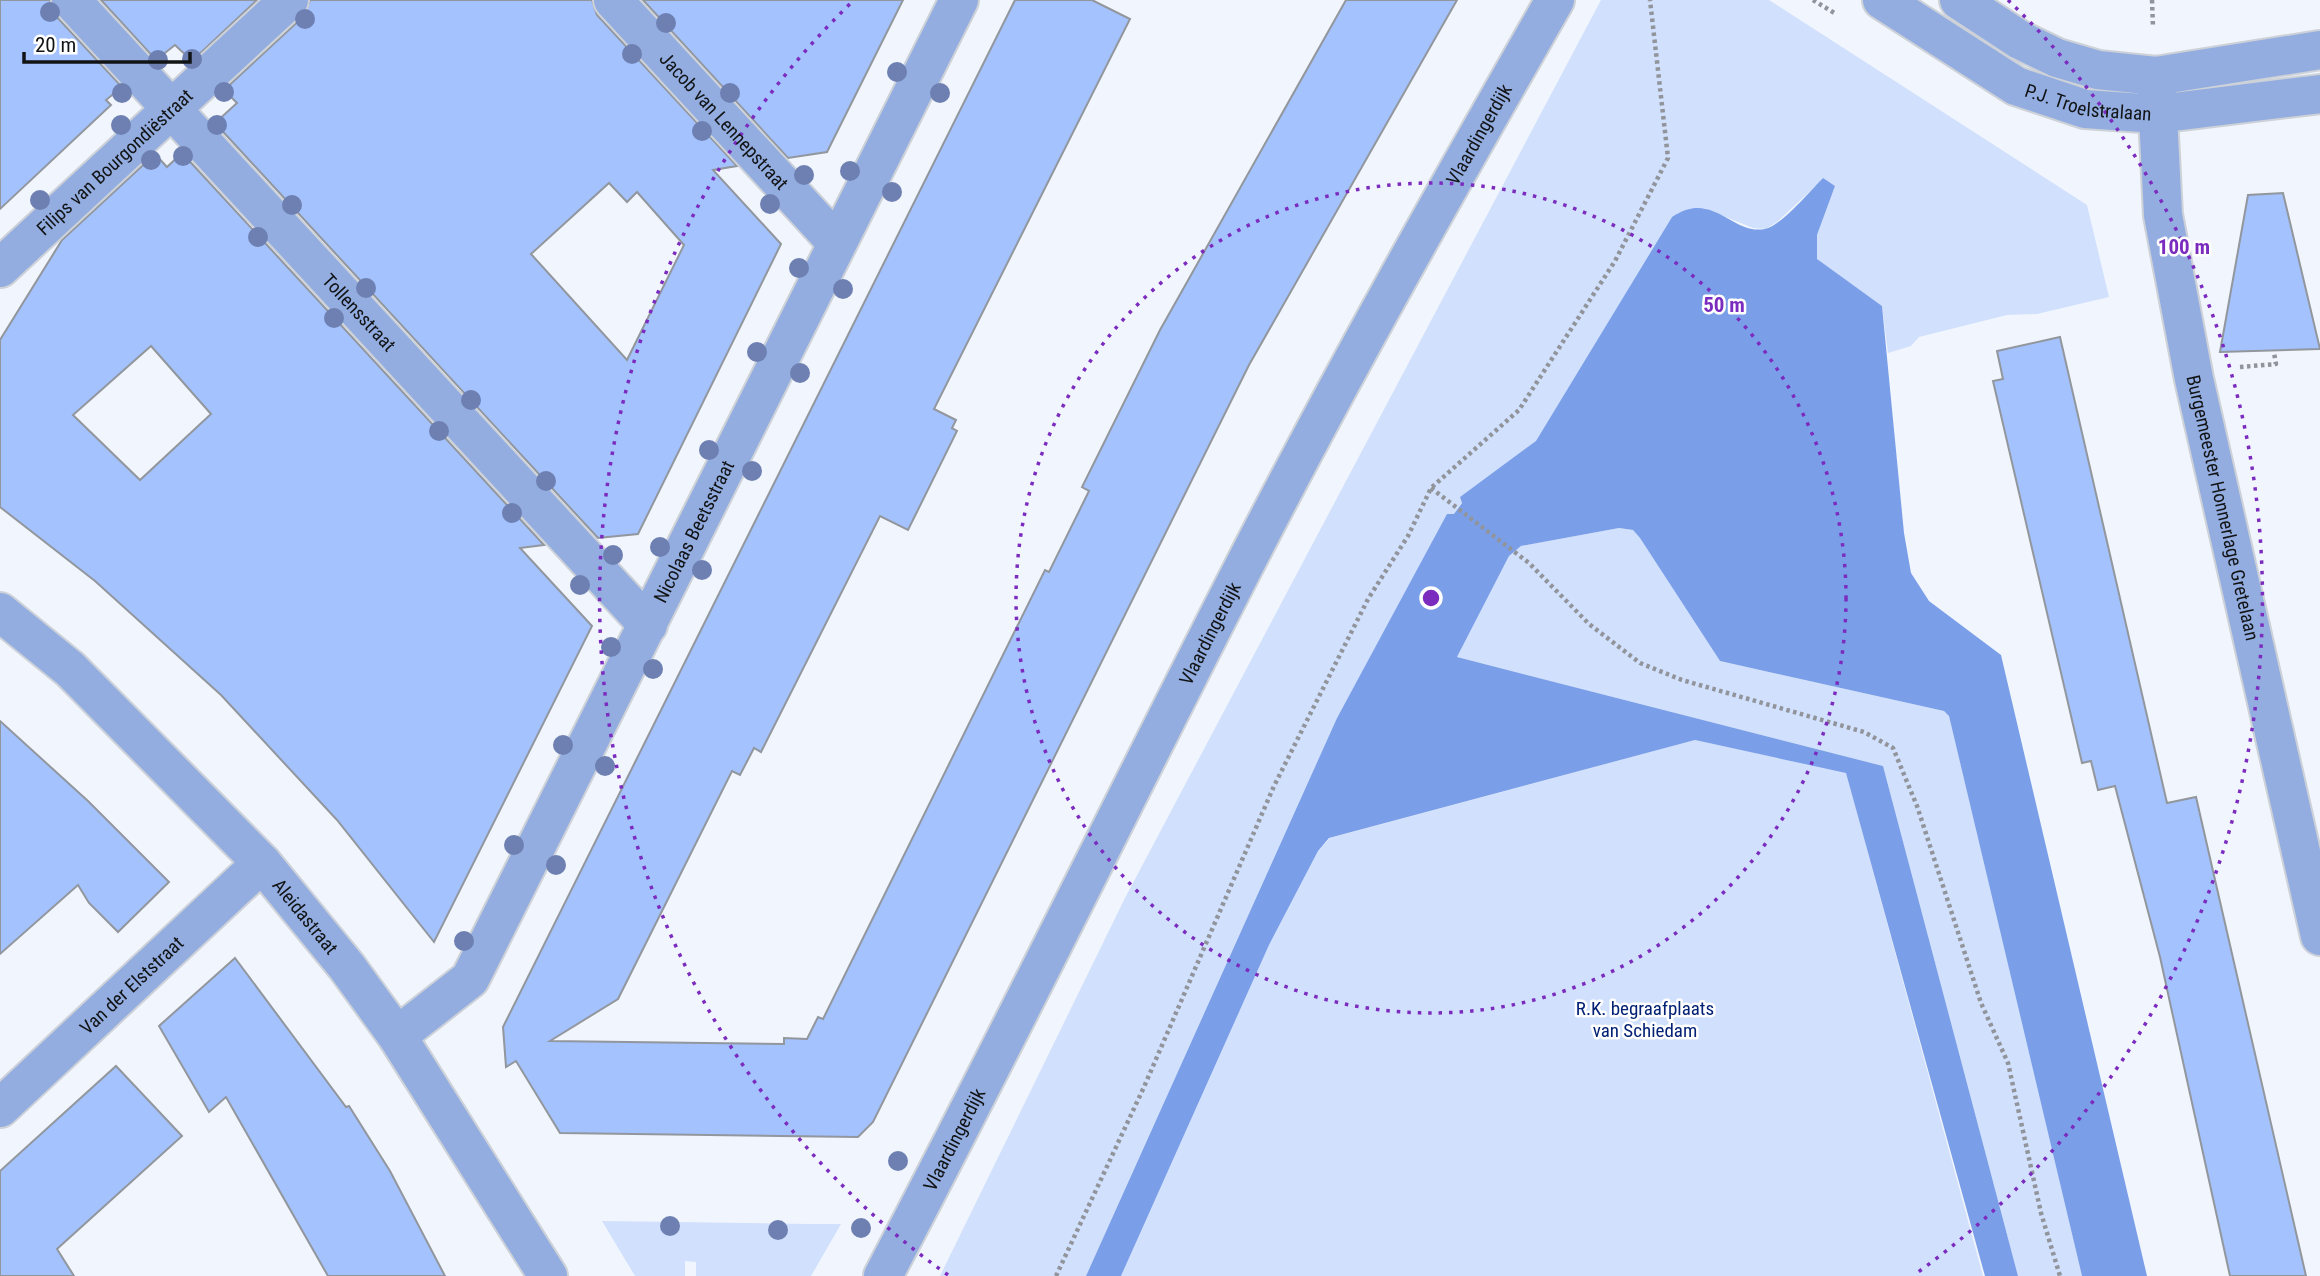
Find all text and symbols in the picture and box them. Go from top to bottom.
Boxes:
scale bar [24,21,191,65]
text: 20 m [35,33,76,57]
street label: Jacob van Lennepstraat [655,47,793,195]
street label: Vlaardingerdijk [1441,79,1517,189]
street label: P.J. Troelstralaan [2022,79,2152,126]
street label: Filips van Bourgondiëstraat [32,84,198,240]
text: 100 m [2158,235,2210,259]
street label: Tollensstraat [317,269,400,356]
text: 50 m [1703,293,1745,317]
street label: Burgemeester Honnerlage Gretelaan [2181,373,2264,643]
street label: Nicolaas Beetsstraat [649,457,739,607]
street label: Vlaardingerdijk [1174,578,1246,689]
centre of rings [1419,586,1443,610]
street label: Aleidastraat [268,874,343,959]
street label: Van der Elststraat [75,932,188,1039]
park label: R.K. begraafplaats van Schiedam [1576,997,1714,1042]
street label: Vlaardingerdijk [919,1084,991,1195]

